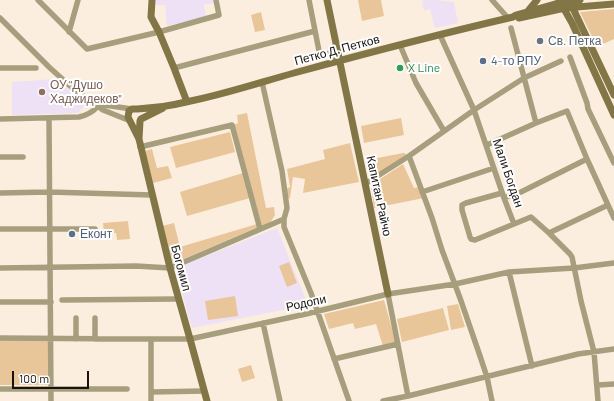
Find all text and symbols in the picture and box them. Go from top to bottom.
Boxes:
street label: Петко Д. Петков [293,32,381,68]
place label: Св. Петка [548,34,601,48]
marker: Св. Петка [535,36,545,46]
place label: 4-то РПУ [491,54,541,68]
marker: 4-то РПУ [478,56,488,66]
place label: X Line [408,61,440,75]
marker: X Line [395,63,405,73]
place label: ОУ "Душо Хаджидеков" [50,78,122,106]
marker: ОУ "Душо Хаджидеков" [37,87,47,97]
street label: Мали Богдан [490,137,526,209]
street label: Капитан Райчо [363,154,395,238]
place label: Еконт [80,227,112,241]
marker: Еконт [67,229,77,239]
street label: Богомил [168,243,194,293]
street label: Родопи [285,292,327,314]
scale bar [14,363,91,389]
text: 100 m [19,371,49,385]

